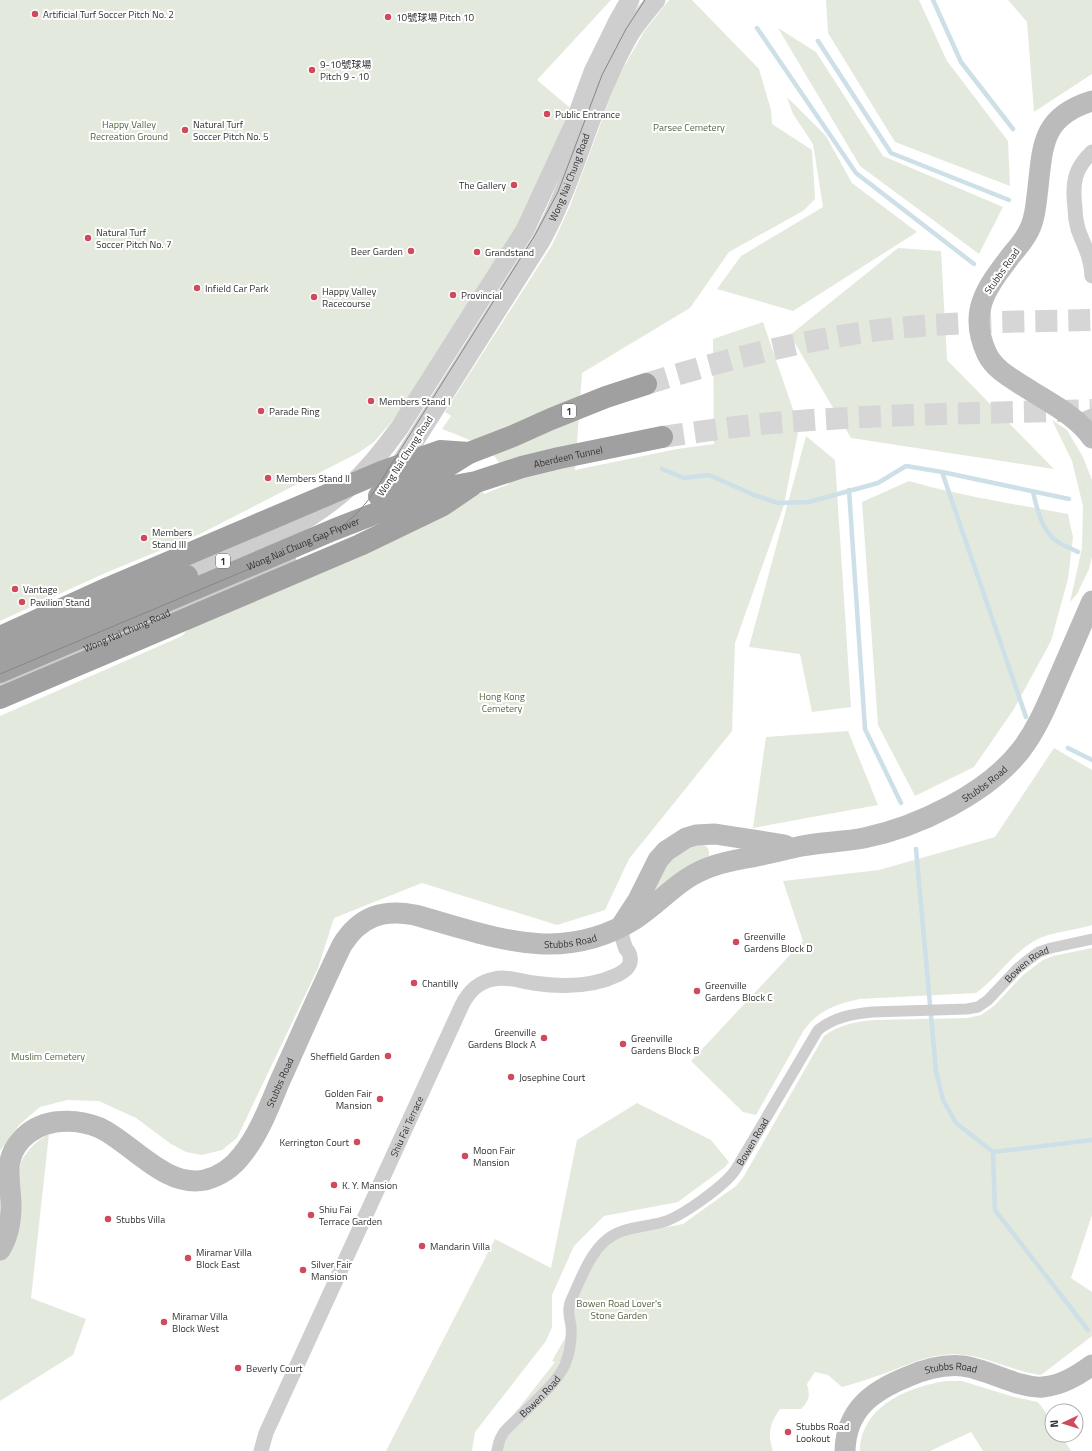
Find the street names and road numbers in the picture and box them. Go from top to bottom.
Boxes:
street label: Wong Nai Chung Road [545,131,593,224]
street label: Stubbs Road [981,245,1023,297]
road number: 1 [562,404,576,418]
street label: Wong Nai Chung Road [373,413,437,499]
street label: Aberdeen Tunnel [532,442,604,471]
street label: Wong Nai Chung Gap Flyover [244,513,362,574]
road number: 1 [216,554,230,568]
street label: Wong Nai Chung Road [81,605,173,656]
street label: Stubbs Road [959,762,1010,805]
street label: Stubbs Road [544,930,599,951]
street label: Bowen Road [1001,942,1051,986]
street label: Stubbs Road [262,1055,297,1110]
street label: Shiu Fai Terrace [386,1093,427,1159]
street label: Bowen Road [732,1115,772,1168]
street label: Stubbs Road [923,1358,979,1377]
street label: Bowen Road [516,1372,564,1421]

